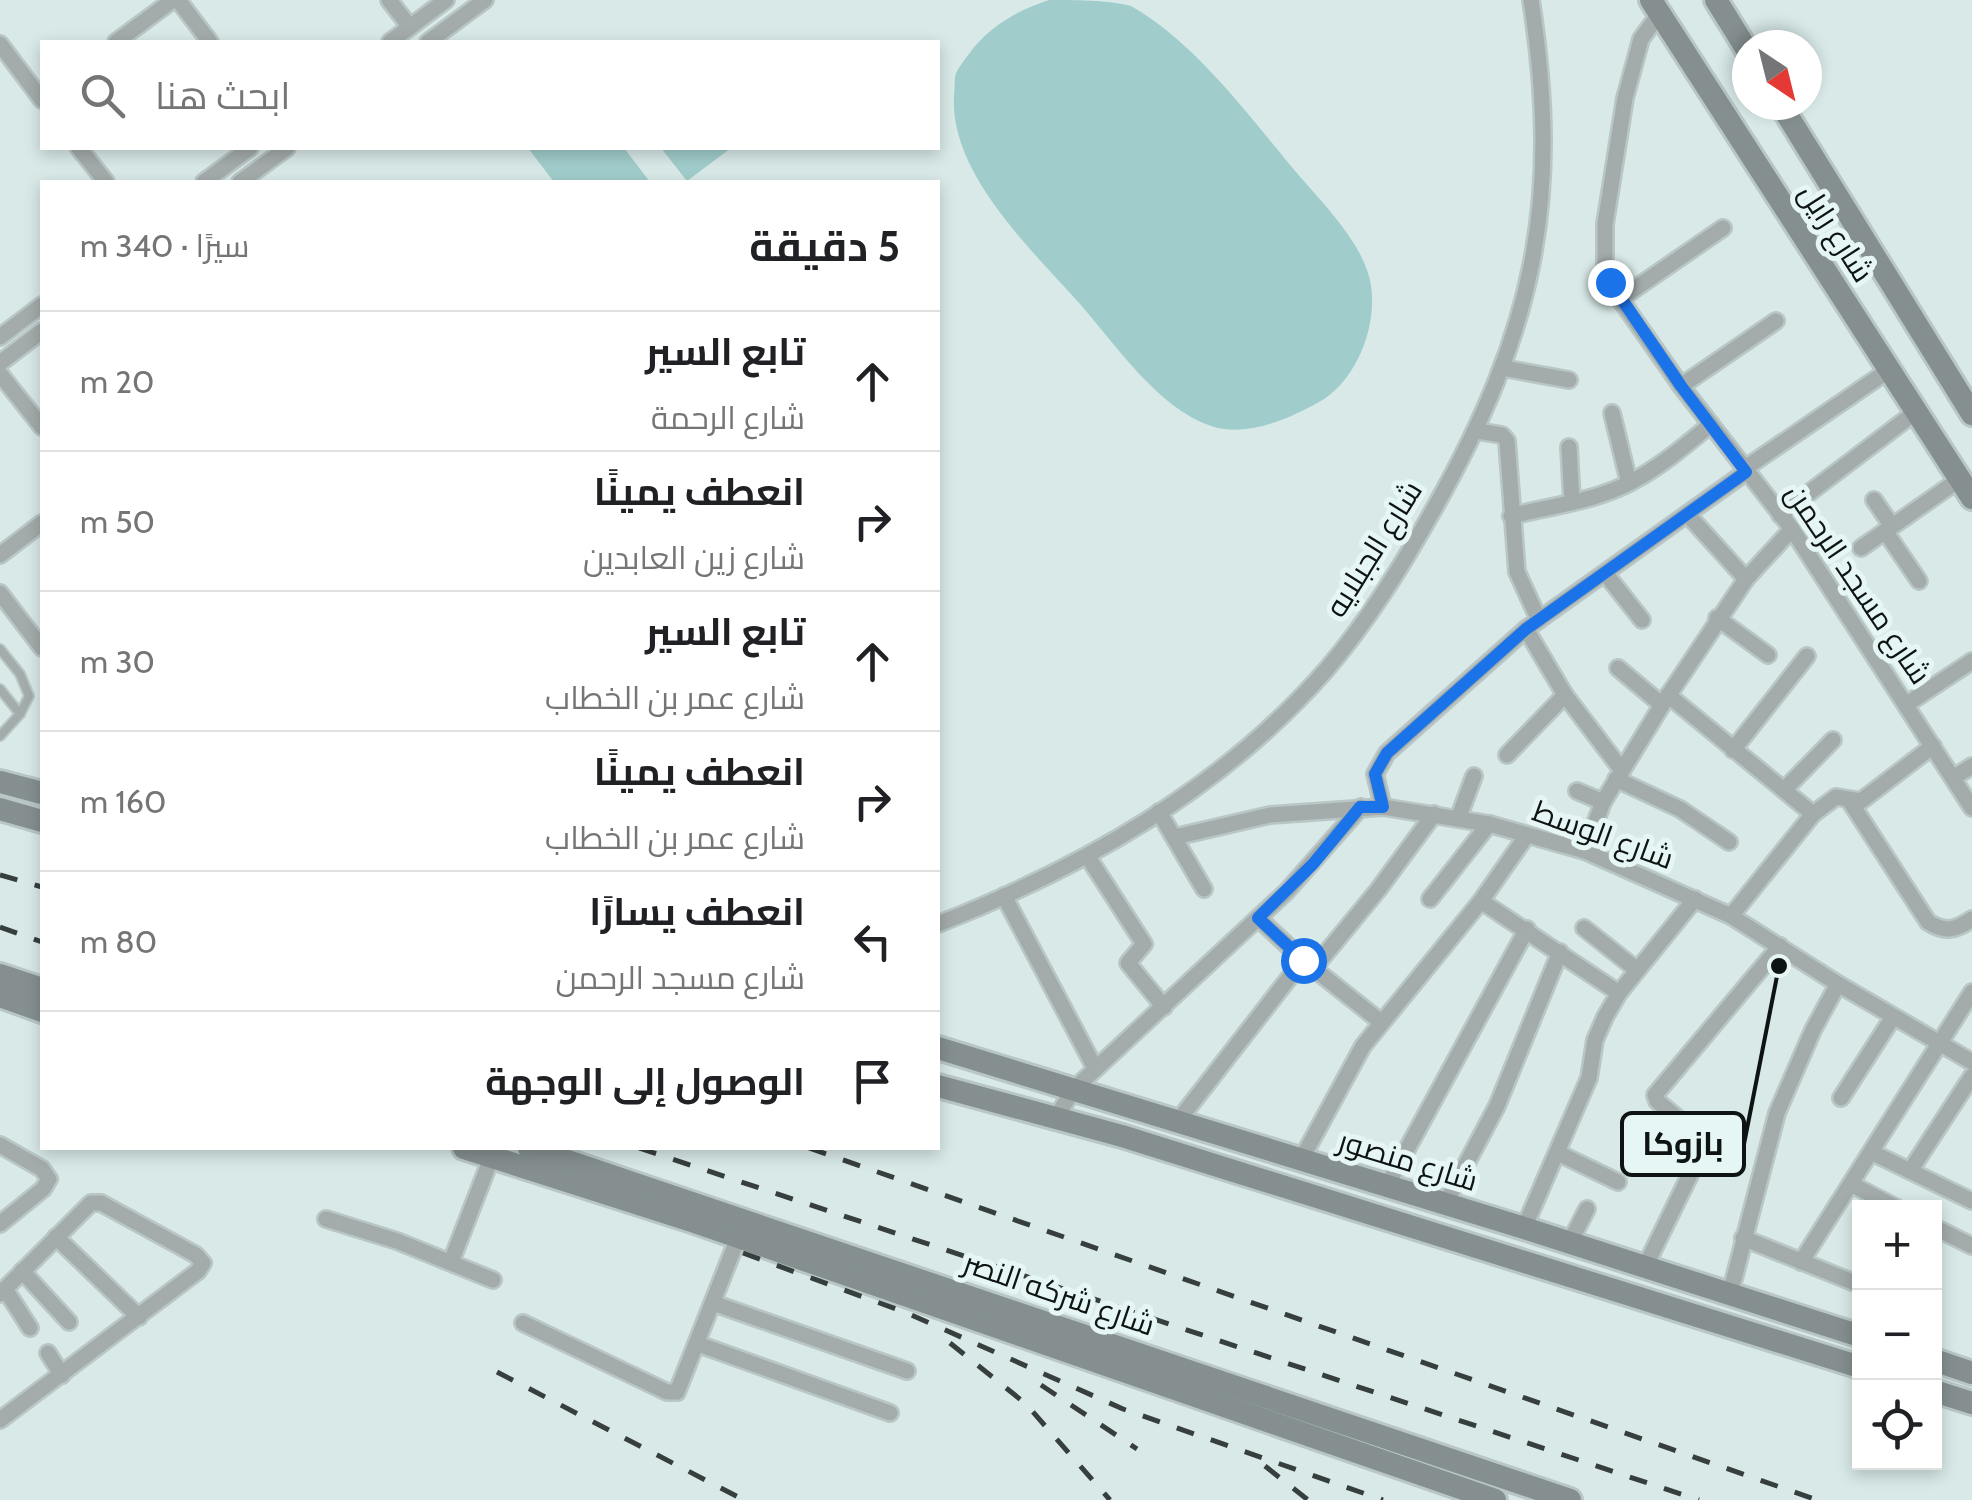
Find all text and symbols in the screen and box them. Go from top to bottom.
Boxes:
north arrow [1732,30,1822,120]
search box [40,40,940,150]
icon: search [75,68,130,123]
text: ابحث هنا [155,72,291,119]
street label: شارع رايل [1789,177,1882,290]
text: 5 دقيقة [749,220,900,272]
text: سيرًا · 340 m [80,226,250,265]
route end [1588,260,1634,306]
text: تابع السير [645,328,805,375]
icon: ahead [845,354,900,409]
text: 20 m [80,362,154,401]
text: شارع الرحمة [651,398,805,437]
text: انعطف يمينًا [594,468,805,515]
street label: شارع الجبلايه [1317,474,1432,625]
street label: شارع مسجد الرحمن [1776,476,1939,692]
icon: right [845,494,900,549]
text: 50 m [80,502,155,541]
text: شارع زين العابدين [583,538,805,577]
text: تابع السير [645,608,805,655]
icon: ahead [845,634,900,689]
text: 30 m [80,642,155,681]
text: شارع عمر بن الخطاب [545,678,805,717]
text: انعطف يمينًا [594,748,805,795]
icon: right [845,774,900,829]
text: 160 m [80,782,166,821]
street label: شارع الوسط [1527,792,1679,879]
text: شارع عمر بن الخطاب [545,818,805,857]
text: انعطف يسارًا [589,888,805,935]
icon: left [845,914,900,969]
text: 80 m [80,922,157,961]
route start [1281,938,1327,984]
text: شارع مسجد الرحمن [555,958,805,997]
icon: arrive [845,1054,900,1109]
text: الوصول إلى الوجهة [485,1058,805,1105]
callout: بازوكا [1622,1113,1744,1175]
street label: شارع منصور [1331,1121,1482,1201]
text: بازوكا [1642,1124,1724,1163]
map controls [1852,1200,1942,1470]
button: + [1852,1200,1942,1290]
street label: شارع شركه النصر [956,1243,1160,1345]
button: − [1852,1290,1942,1380]
button: locate [1852,1380,1942,1470]

